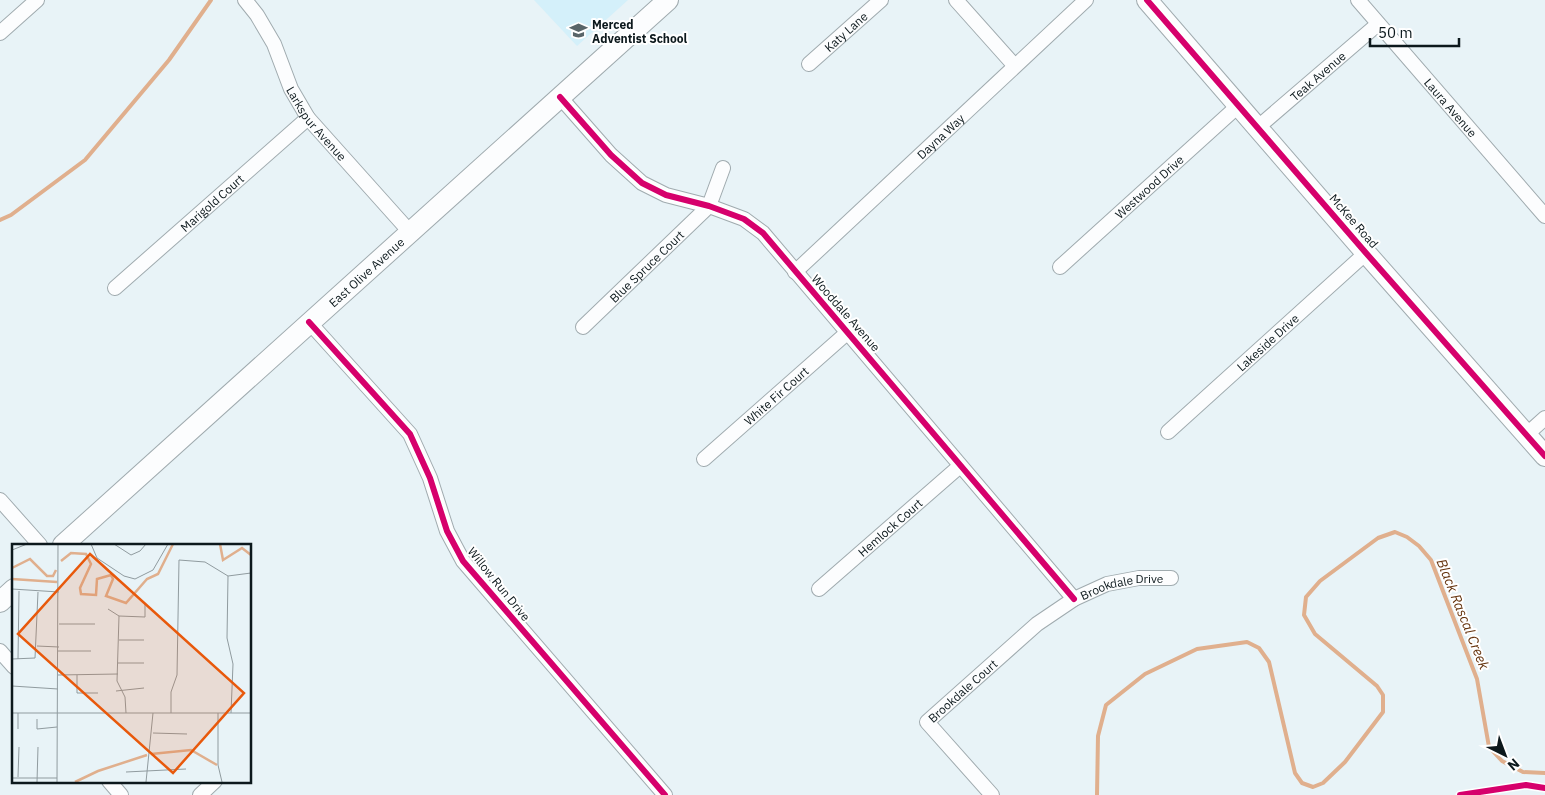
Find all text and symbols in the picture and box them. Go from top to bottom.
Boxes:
street label: Katy Lane [821,8,871,55]
scale bar [1370,15,1459,47]
place label: Merced Adventist School [592,17,688,46]
school or university icon: Merced Adventist School [568,21,588,41]
text: 50 m [1378,23,1413,42]
street label: Teak Avenue [1287,48,1349,104]
street label: Laura Avenue [1421,75,1481,140]
street label: Larkspur Avenue [284,84,350,164]
street label: Dayna Way [914,110,967,162]
street label: Westwood Drive [1112,151,1187,221]
street label: Marigold Court [177,171,247,235]
street label: McKee Road [1326,191,1382,251]
street label: Blue Spruce Court [606,227,687,305]
street label: East Olive Avenue [325,234,407,310]
street label: Wooddale Avenue [809,271,884,355]
street label: Lakeside Drive [1233,310,1302,374]
street label: White Fir Court [741,363,811,428]
street label: Hemlock Court [855,495,925,559]
inset map [12,544,251,782]
street label: Willow Run Drive [465,544,534,624]
water label: Black Rascal Creek [1433,556,1494,673]
street label: Brookdale Drive [1078,571,1164,603]
street label: Brookdale Court [925,656,1000,725]
north arrow [1480,730,1530,780]
text: N [1504,755,1523,775]

